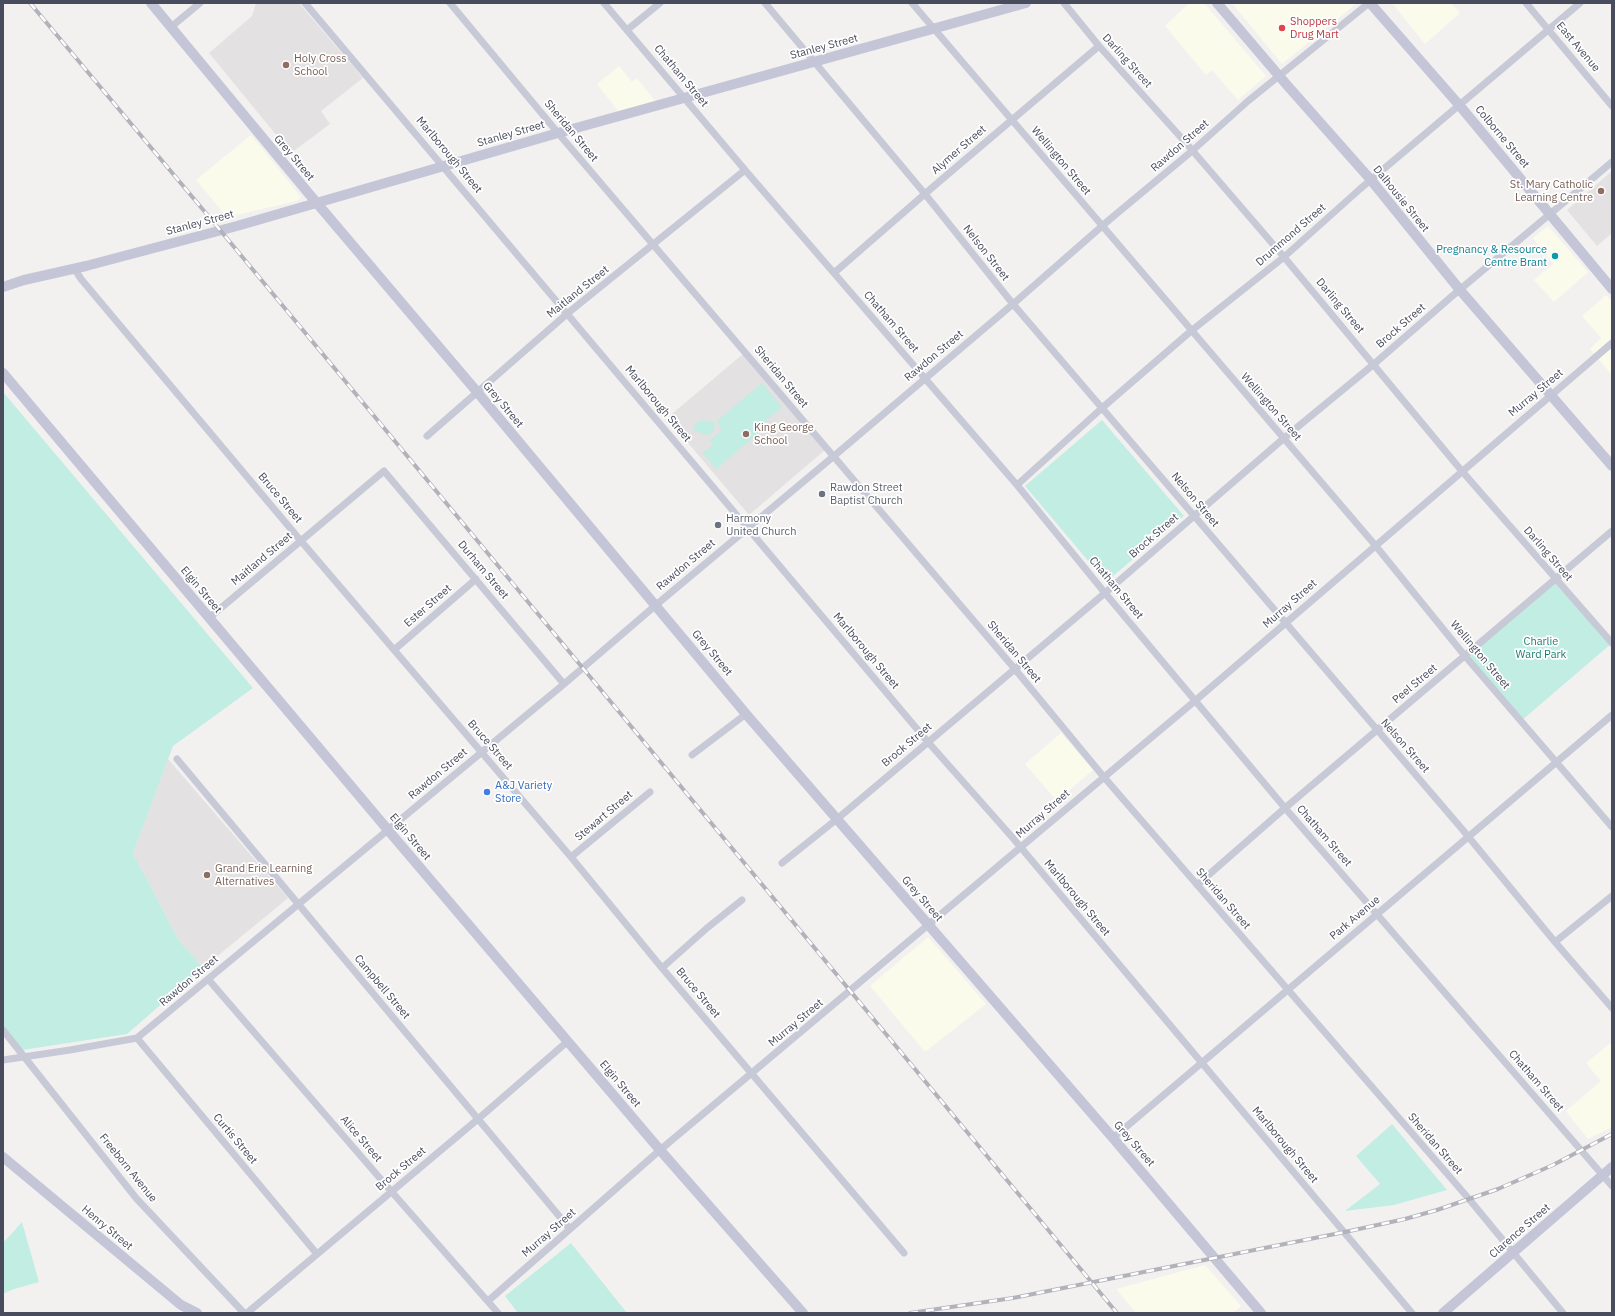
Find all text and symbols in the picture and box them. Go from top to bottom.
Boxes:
place label: Shoppers Drug Mart [1290,15,1339,41]
street label: East Avenue [1553,19,1603,75]
marker: Shoppers Drug Mart [1277,23,1287,33]
street label: Darling Street [1099,31,1155,91]
street label: Stanley Street [789,32,859,62]
street label: Chatham Street [651,42,711,110]
place label: Holy Cross School [294,52,347,78]
marker: Holy Cross School [281,60,291,70]
street label: Sheridan Street [541,97,601,165]
street label: Colborne Street [1472,103,1532,171]
street label: Marlborough Street [413,114,485,196]
street label: Rawdon Street [1148,117,1212,175]
street label: Stanley Street [476,118,546,150]
street label: Alymer Street [929,123,989,177]
street label: Wellington Street [1028,124,1094,198]
street label: Grey Street [271,132,317,184]
street label: Dalhousie Street [1370,163,1432,235]
place label: St. Mary Catholic Learning Centre [1510,178,1593,204]
marker: St. Mary Catholic Learning Centre [1596,186,1606,196]
street label: Drummond Street [1253,201,1329,269]
street label: Stanley Street [165,208,235,238]
street label: Nelson Street [960,222,1012,284]
place label: Pregnancy & Resource Centre Brant [1436,243,1547,269]
marker: Pregnancy & Resource Centre Brant [1550,251,1560,261]
street label: Maitland Street [544,263,612,321]
street label: Darling Street [1313,276,1367,336]
street label: Chatham Street [861,288,921,356]
street label: Brock Street [1373,301,1429,351]
street label: Rawdon Street [902,328,966,384]
street label: Sheridan Street [751,343,811,411]
street label: Marlborough Street [622,363,694,445]
street label: Murray Street [1506,366,1566,420]
street label: Wellington Street [1238,370,1304,444]
street label: Grey Street [480,379,526,431]
place label: King George School [754,421,814,447]
marker: King George School [741,429,751,439]
street label: Bruce Street [255,470,305,526]
street label: Nelson Street [1168,470,1222,530]
place label: Rawdon Street Baptist Church [830,481,903,507]
marker: Rawdon Street Baptist Church [817,489,827,499]
street label: Brock Street [1126,511,1182,561]
place label: Harmony United Church [726,512,796,538]
marker: Harmony United Church [713,520,723,530]
street label: Darling Street [1521,524,1575,584]
street label: Maitland Street [229,530,295,588]
street label: Rawdon Street [654,537,718,593]
street label: Durham Street [455,538,511,602]
street label: Chatham Street [1086,554,1146,622]
street label: Elgin Street [178,564,224,616]
street label: Murray Street [1260,577,1320,631]
street label: Ester Street [402,582,454,630]
street label: Marlborough Street [830,610,902,692]
street label: Sheridan Street [984,618,1044,686]
street label: Wellington Street [1447,618,1513,692]
street label: Grey Street [689,627,735,679]
park label: Charlie Ward Park [1516,635,1566,661]
street label: Peel Street [1390,661,1440,707]
street label: Nelson Street [1378,716,1432,776]
street label: Bruce Street [465,717,515,773]
street label: Brock Street [879,720,935,770]
street label: Rawdon Street [406,746,470,802]
place label: A&J Variety Store [495,779,552,805]
marker: A&J Variety Store [482,787,492,797]
street label: Murray Street [1013,787,1073,841]
street label: Stewart Street [573,788,635,844]
street label: Chatham Street [1294,802,1354,870]
street label: Elgin Street [387,811,433,863]
street label: Marlborough Street [1041,857,1113,939]
place label: Grand Erie Learning Alternatives [215,862,312,888]
street label: Sheridan Street [1193,866,1253,932]
marker: Grand Erie Learning Alternatives [202,870,212,880]
street label: Grey Street [899,874,945,924]
street label: Park Avenue [1327,893,1383,943]
street label: Campbell Street [351,952,413,1022]
street label: Rawdon Street [157,953,221,1009]
street label: Bruce Street [673,965,723,1021]
street label: Murray Street [766,996,826,1050]
street label: Chatham Street [1506,1047,1566,1115]
street label: Elgin Street [597,1058,643,1110]
street label: Marlborough Street [1249,1104,1321,1186]
street label: Curtis Street [210,1111,260,1167]
street label: Sheridan Street [1405,1111,1465,1177]
street label: Alice Street [337,1113,385,1165]
street label: Grey Street [1111,1119,1157,1169]
street label: Freeborn Avenue [96,1131,160,1205]
street label: Brock Street [373,1144,429,1194]
street label: Clarence Street [1487,1201,1553,1261]
street label: Henry Street [79,1203,135,1253]
street label: Murray Street [519,1206,579,1260]

